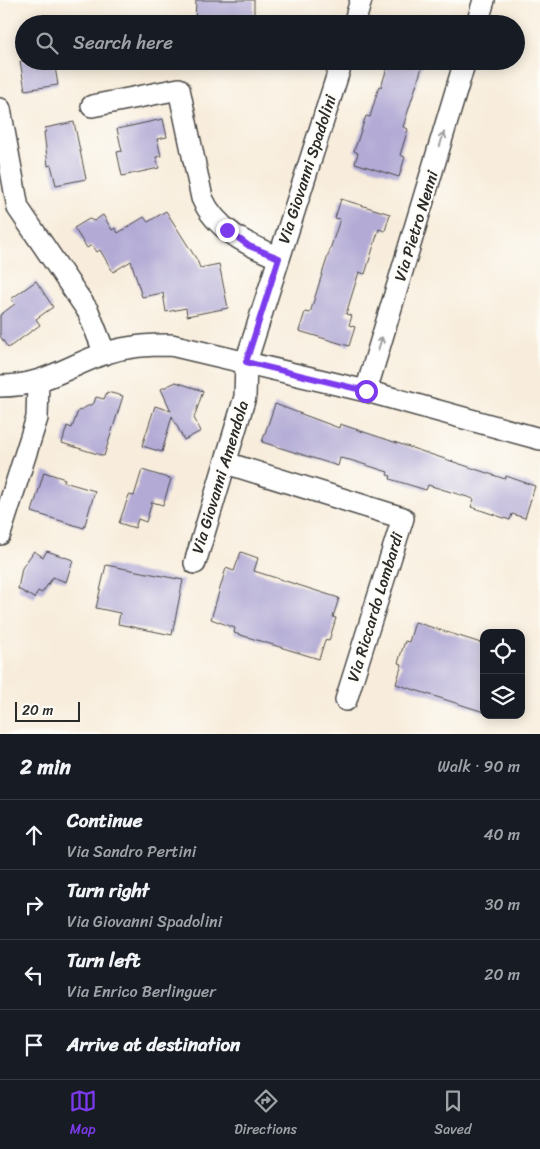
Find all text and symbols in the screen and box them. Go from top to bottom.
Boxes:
search box [15,15,525,70]
text: Search here [73,26,173,59]
icon: search [33,29,61,57]
street label: Via Giovanni Spadolini [269,90,345,247]
one-way arrow [438,131,447,147]
street label: Via Pietro Nenni [385,166,447,285]
route end [216,219,239,242]
one-way arrow [375,337,385,353]
route start [355,380,378,403]
street label: Via Giovanni Amendola [183,397,257,557]
street label: Via Riccardo Lombardi [338,528,412,685]
map controls [480,629,525,719]
button: locate [480,629,525,674]
button: layers [480,674,525,719]
text: 20 m [22,698,53,723]
scale bar [15,699,80,722]
text: 2 min [20,748,71,786]
text: Walk · 90 m [438,752,520,781]
text: Continue [67,804,143,837]
text: 40 m [483,820,520,849]
icon: ahead [20,821,48,849]
text: Via Sandro Pertini [67,837,196,866]
text: Turn right [67,874,149,907]
text: 30 m [485,890,520,919]
icon: right [20,891,48,919]
text: Via Giovanni Spadolini [67,907,222,936]
text: Turn left [67,944,140,977]
text: 20 m [484,960,520,989]
icon: left [20,961,48,989]
text: Via Enrico Berlinguer [67,977,216,1006]
text: Arrive at destination [67,1028,240,1061]
icon: arrive [20,1031,48,1059]
tab: Map [69,1087,97,1142]
tab: Directions [234,1087,297,1142]
tab: Saved [434,1087,471,1142]

